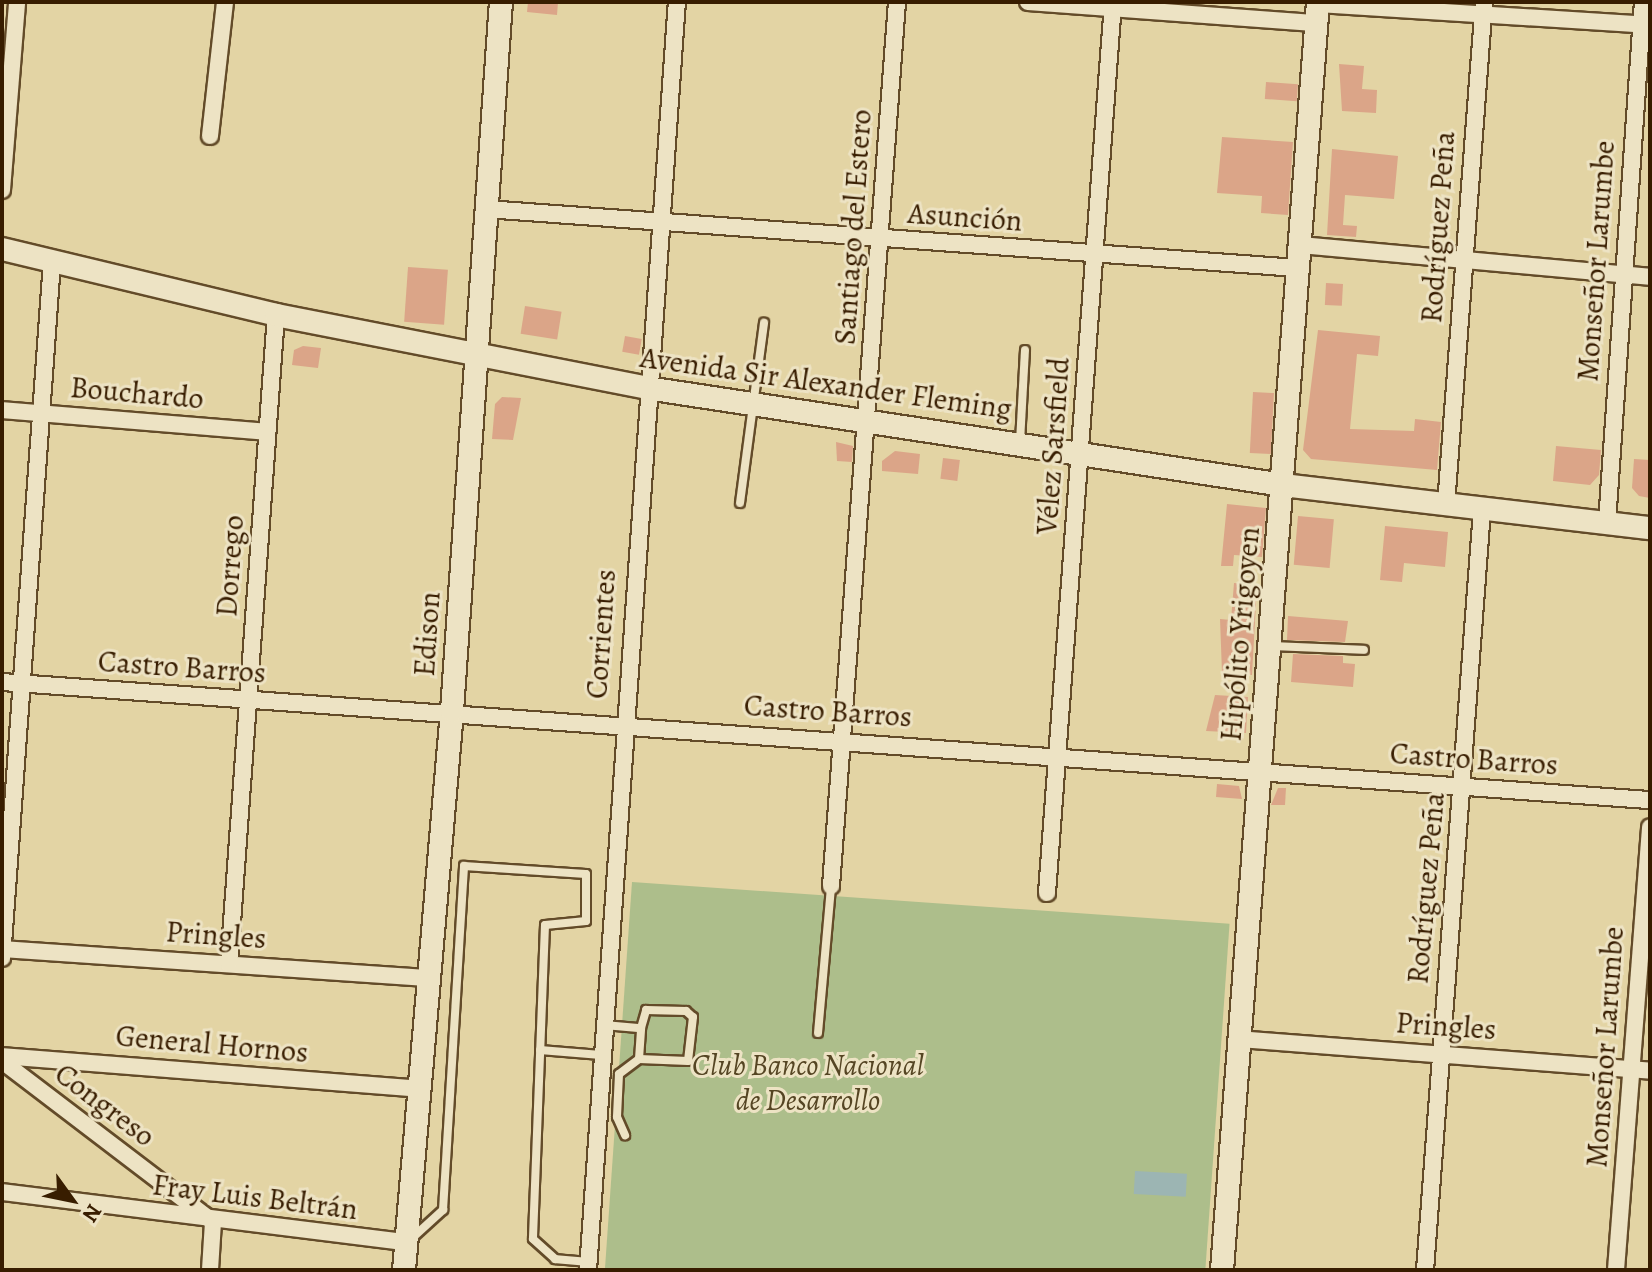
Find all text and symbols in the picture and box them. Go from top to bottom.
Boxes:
street label: Santiago del Estero [827,108,879,346]
street label: Rodríguez Peña [1413,130,1463,324]
street label: Monseñor Larumbe [1570,139,1622,383]
street label: Asunción [906,195,1024,239]
street label: Avenida Sir Alexander Fleming [638,339,1014,427]
street label: Vélez Sarsfield [1029,356,1077,536]
street label: Bouchardo [69,369,205,417]
street label: Dorrego [208,514,252,618]
street label: Hipólito Yrigoyen [1213,525,1267,743]
street label: Corrientes [579,568,623,700]
street label: Edison [406,590,448,678]
street label: Castro Barros [97,643,267,691]
street label: Castro Barros [743,687,913,735]
street label: Castro Barros [1389,735,1559,783]
street label: Rodríguez Peña [1400,791,1452,985]
street label: Pringles [165,914,267,956]
street label: Monseñor Larumbe [1579,925,1631,1169]
street label: Pringles [1395,1005,1497,1047]
street label: General Hornos [114,1018,310,1070]
park label: Club Banco Nacional de Desarrollo [692,1047,924,1118]
street label: Congreso [48,1056,162,1154]
north arrow [32,1160,112,1240]
street label: Fray Luis Beltrán [150,1167,360,1227]
text: N [75,1198,109,1228]

